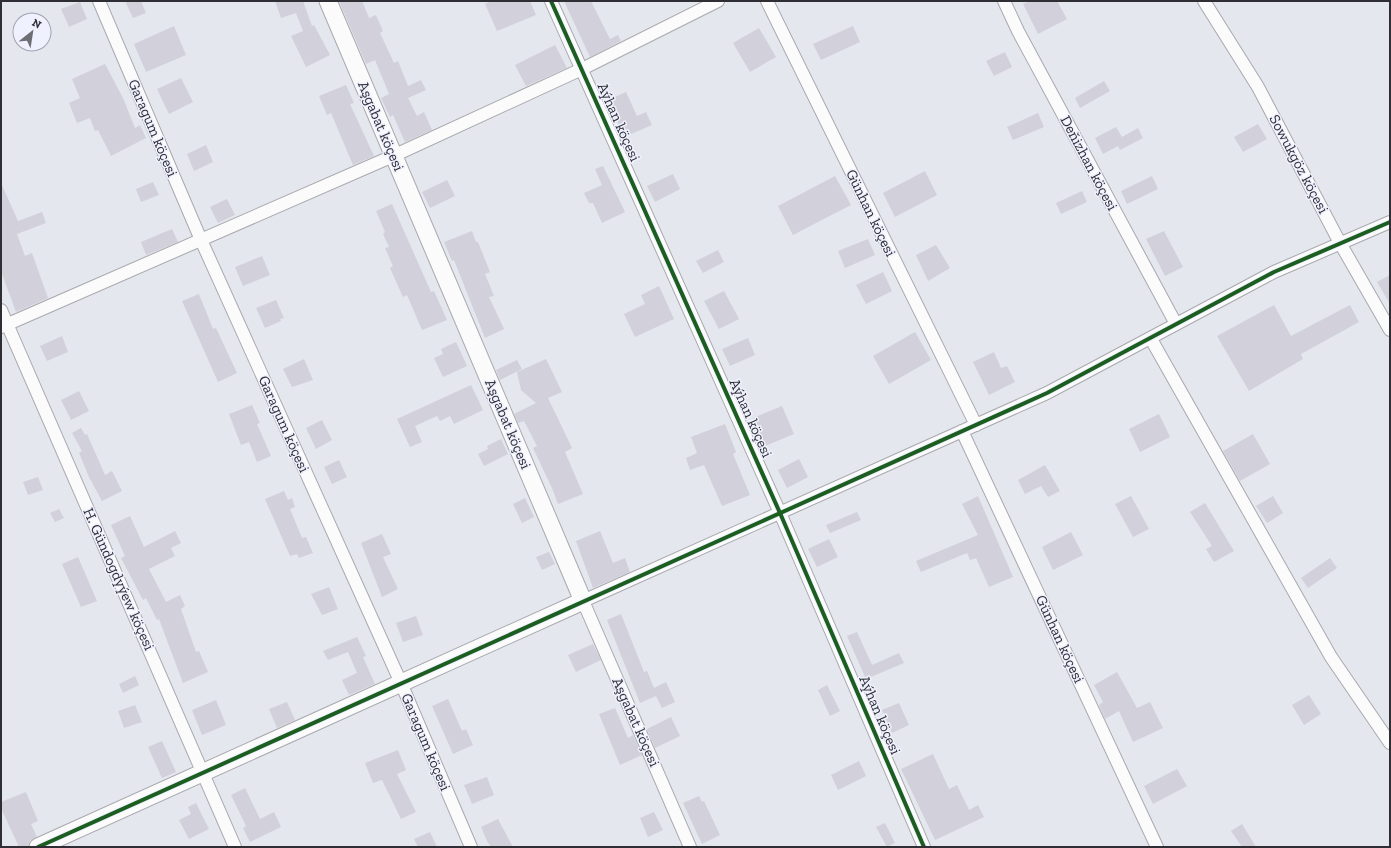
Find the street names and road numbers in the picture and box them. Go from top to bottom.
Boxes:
street label: Garagum köçesi [124,77,182,179]
street label: Aşgabat köçesi [354,78,408,174]
street label: Aýhan köçesi [594,80,644,164]
street label: Deňizhan köçesi [1056,112,1122,214]
street label: Sowukgöz köçesi [1265,112,1333,216]
street label: Günhan köçesi [842,166,900,260]
street label: Garagum köçesi [255,373,313,475]
street label: Aşgabat köçesi [481,376,535,472]
street label: Aýhan köçesi [726,376,776,460]
street label: H. Gündogdyýew köçesi [79,505,159,653]
street label: Günhan köçesi [1032,592,1088,686]
street label: Aýhan köçesi [855,673,905,757]
street label: Aşgabat köçesi [608,674,664,770]
street label: Garagum köçesi [397,691,455,793]

